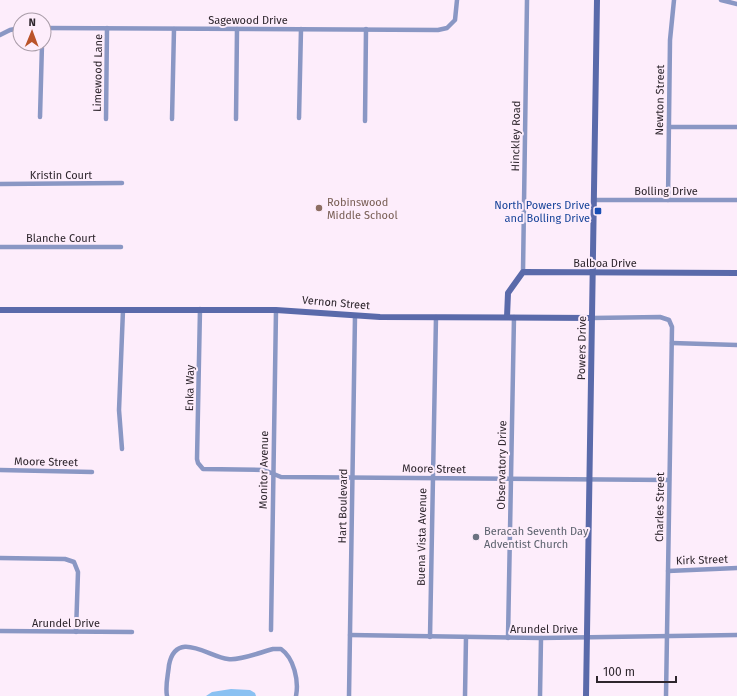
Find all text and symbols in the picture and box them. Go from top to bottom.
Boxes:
north arrow [12,12,52,52]
street label: Sagewood Drive [208,14,288,27]
text: N [28,16,36,29]
street label: Limewood Lane [91,34,105,112]
street label: Newton Street [653,64,667,136]
street label: Hinckley Road [509,101,523,171]
street label: Kristin Court [30,169,92,182]
street label: Bolling Drive [634,185,698,198]
place label: Robinswood Middle School [327,196,398,222]
place label: North Powers Drive and Bolling Drive [494,199,590,225]
marker: Robinswood Middle School [314,203,324,213]
marker: North Powers Drive and Bolling Drive [593,206,603,216]
street label: Blanche Court [26,232,96,245]
street label: Balboa Drive [573,257,637,270]
street label: Vernon Street [301,294,371,312]
street label: Powers Drive [575,316,589,380]
street label: Enka Way [183,364,197,411]
street label: Observatory Drive [495,420,509,510]
street label: Monitor Avenue [257,431,271,509]
street label: Moore Street [14,455,78,469]
street label: Moore Street [402,462,466,476]
street label: Hart Boulevard [336,468,350,544]
street label: Charles Street [653,472,667,542]
street label: Buena Vista Avenue [415,488,429,586]
place label: Beracah Seventh Day Adventist Church [484,525,589,551]
marker: Beracah Seventh Day Adventist Church [471,532,481,542]
street label: Kirk Street [676,553,728,567]
street label: Arundel Drive [32,617,100,630]
street label: Arundel Drive [510,623,578,636]
scale bar [597,658,676,684]
text: 100 m [603,665,635,679]

